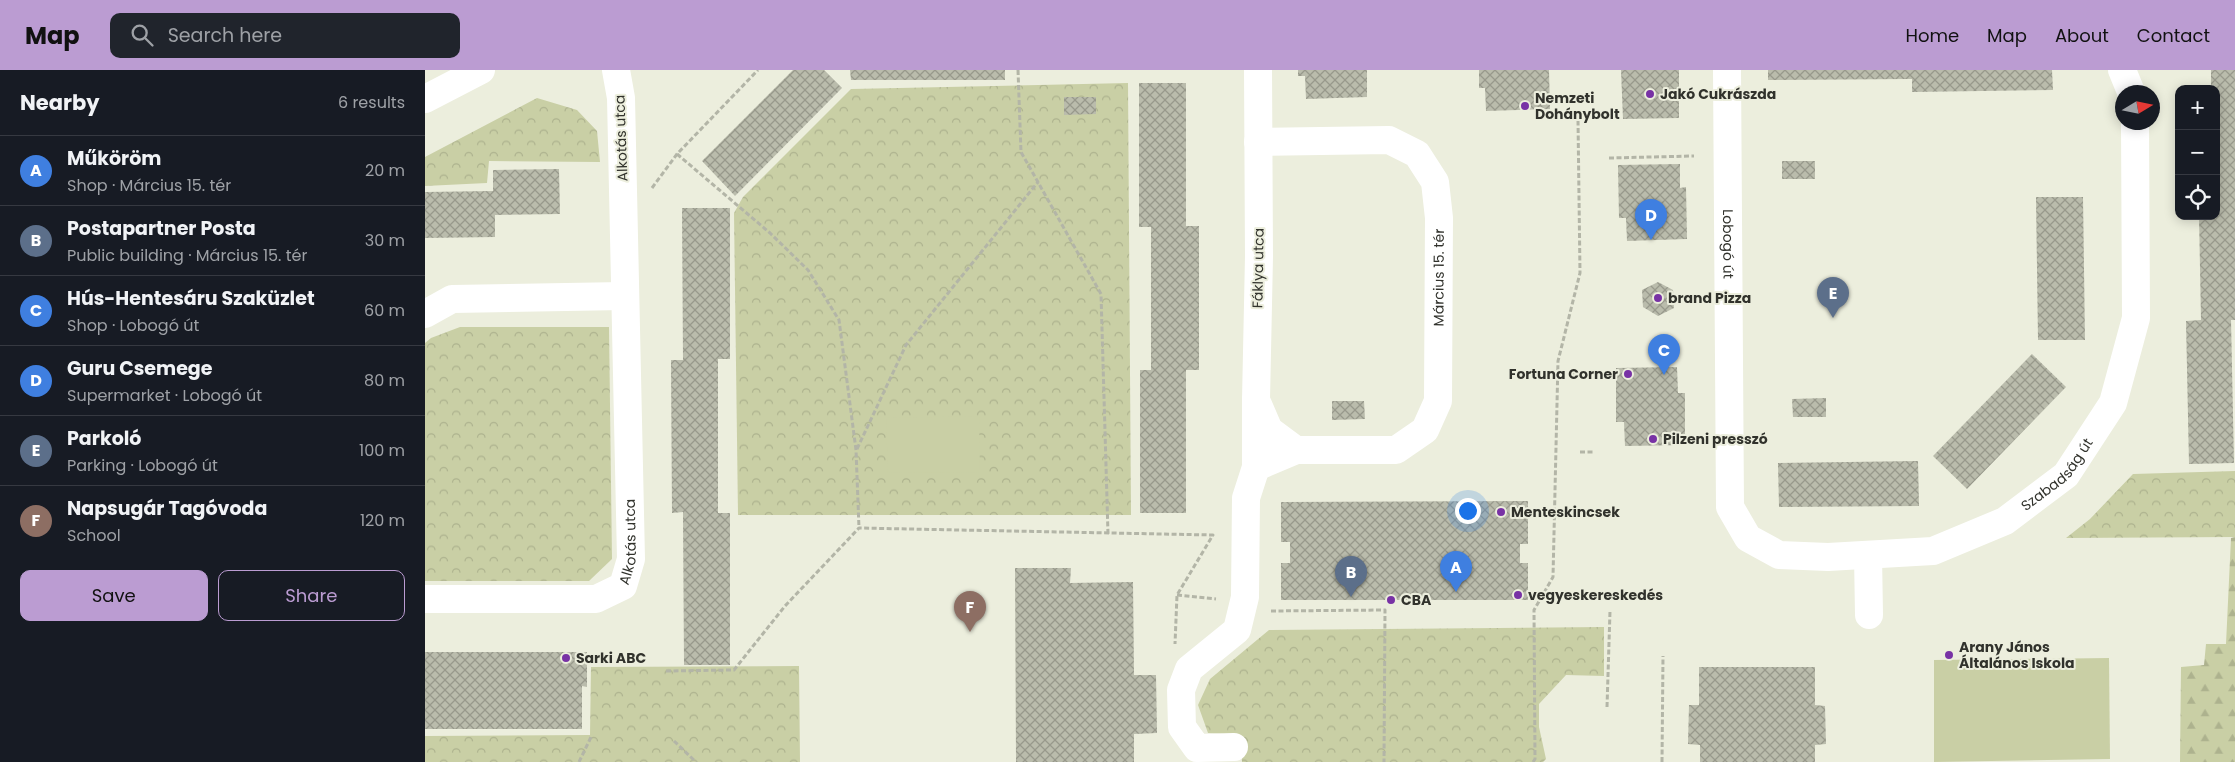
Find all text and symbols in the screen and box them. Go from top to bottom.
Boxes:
search box [110,13,460,58]
text: Map [25,19,80,52]
icon: search [128,21,156,49]
text: Search here [168,22,282,49]
text: Home [1905,23,1959,48]
text: Map [1987,23,2027,48]
text: About [2055,23,2109,48]
text: Contact [2137,23,2210,48]
place label: Jakó Cukrászda [1660,84,1776,104]
north arrow [2115,85,2160,130]
map controls [2175,85,2220,220]
button: + [2175,85,2220,130]
text: Nearby [20,88,100,117]
place label: Nemzeti Dohánybolt [1535,88,1620,124]
marker: Jakó Cukrászda [1644,88,1656,100]
text: 6 results [338,91,405,114]
street label: Alkotás utca [609,94,633,182]
marker: Nemzeti Dohánybolt [1519,100,1531,112]
button: − [2175,130,2220,175]
text: Műköröm [67,145,161,172]
text: A [30,159,42,182]
text: 20 m [365,159,405,182]
text: Shop · Március 15. tér [67,174,231,197]
button: locate [2175,175,2220,220]
pin: D [1635,199,1667,240]
street label: Lobogó út [1718,209,1738,279]
text: Postapartner Posta [67,215,256,242]
street label: Fáklya utca [1247,228,1269,308]
text: B [31,229,41,252]
text: 30 m [365,229,405,252]
street label: Március 15. tér [1428,229,1449,326]
text: Public building · Március 15. tér [67,244,307,267]
pin: E [1817,277,1849,318]
text: Hús-Hentesáru Szaküzlet [67,285,315,312]
place label: brand Pizza [1668,288,1751,308]
marker: brand Pizza [1652,292,1664,304]
text: C [30,299,42,322]
text: 60 m [364,299,405,322]
text: Shop · Lobogó út [67,314,199,337]
pin: C [1648,334,1680,375]
text: Guru Csemege [67,355,212,382]
place label: Fortuna Corner [1509,364,1618,384]
marker: Fortuna Corner [1622,368,1634,380]
text: D [30,369,42,392]
text: 80 m [364,369,405,392]
text: Supermarket · Lobogó út [67,384,262,407]
text: Parkoló [67,425,141,452]
place label: Pilzeni presszó [1663,429,1768,449]
marker: Pilzeni presszó [1647,433,1659,445]
street label: Szabadság út [2017,434,2098,516]
text: E [32,439,40,462]
text: 100 m [359,439,405,462]
text: Parking · Lobogó út [67,454,218,477]
text: Napsugár Tagóvoda [67,495,267,522]
your location [1455,498,1481,524]
street label: Alkotás utca [614,499,641,587]
place label: Menteskincsek [1511,502,1620,522]
marker: Menteskincsek [1495,506,1507,518]
text: F [32,509,40,532]
text: 120 m [360,509,405,532]
text: School [67,524,121,547]
pin: A [1440,551,1472,592]
pin: B [1335,556,1367,597]
button: Save [20,570,208,621]
button: Share [218,570,405,621]
place label: vegyeskereskedés [1528,585,1663,605]
marker: vegyeskereskedés [1512,589,1524,601]
place label: CBA [1401,590,1432,610]
pin: F [954,591,986,632]
marker: CBA [1385,594,1397,606]
place label: Arany János Általános Iskola [1959,637,2075,673]
place label: Sarki ABC [576,648,646,668]
marker: Arany János Általános Iskola [1943,649,1955,661]
marker: Sarki ABC [560,652,572,664]

